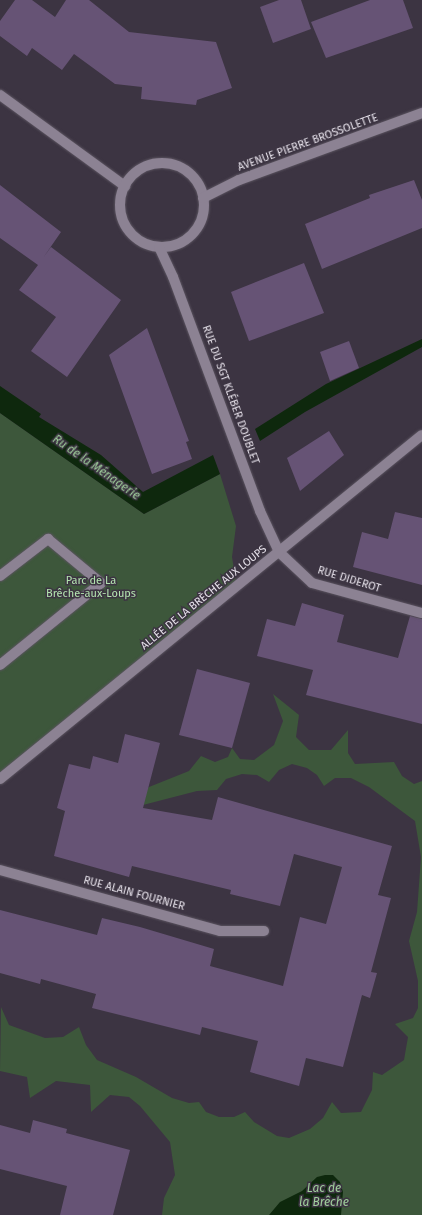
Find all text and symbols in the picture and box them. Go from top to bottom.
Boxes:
street label: AVENUE PIERRE BROSSOLETTE [236,111,380,175]
street label: RUE DU SGT KLÉBER DOUBLET [199,324,261,466]
water label: Ru de la Ménagerie [50,432,142,504]
street label: ALLÉE DE LA BRÈCHE AUX LOUPS [138,543,270,653]
street label: RUE DIDEROT [316,564,382,596]
park label: Parc de La Brêche-aux-Loups [46,575,136,601]
street label: RUE ALAIN FOURNIER [82,874,186,914]
water label: Lac de la Brêche [299,1182,349,1210]

